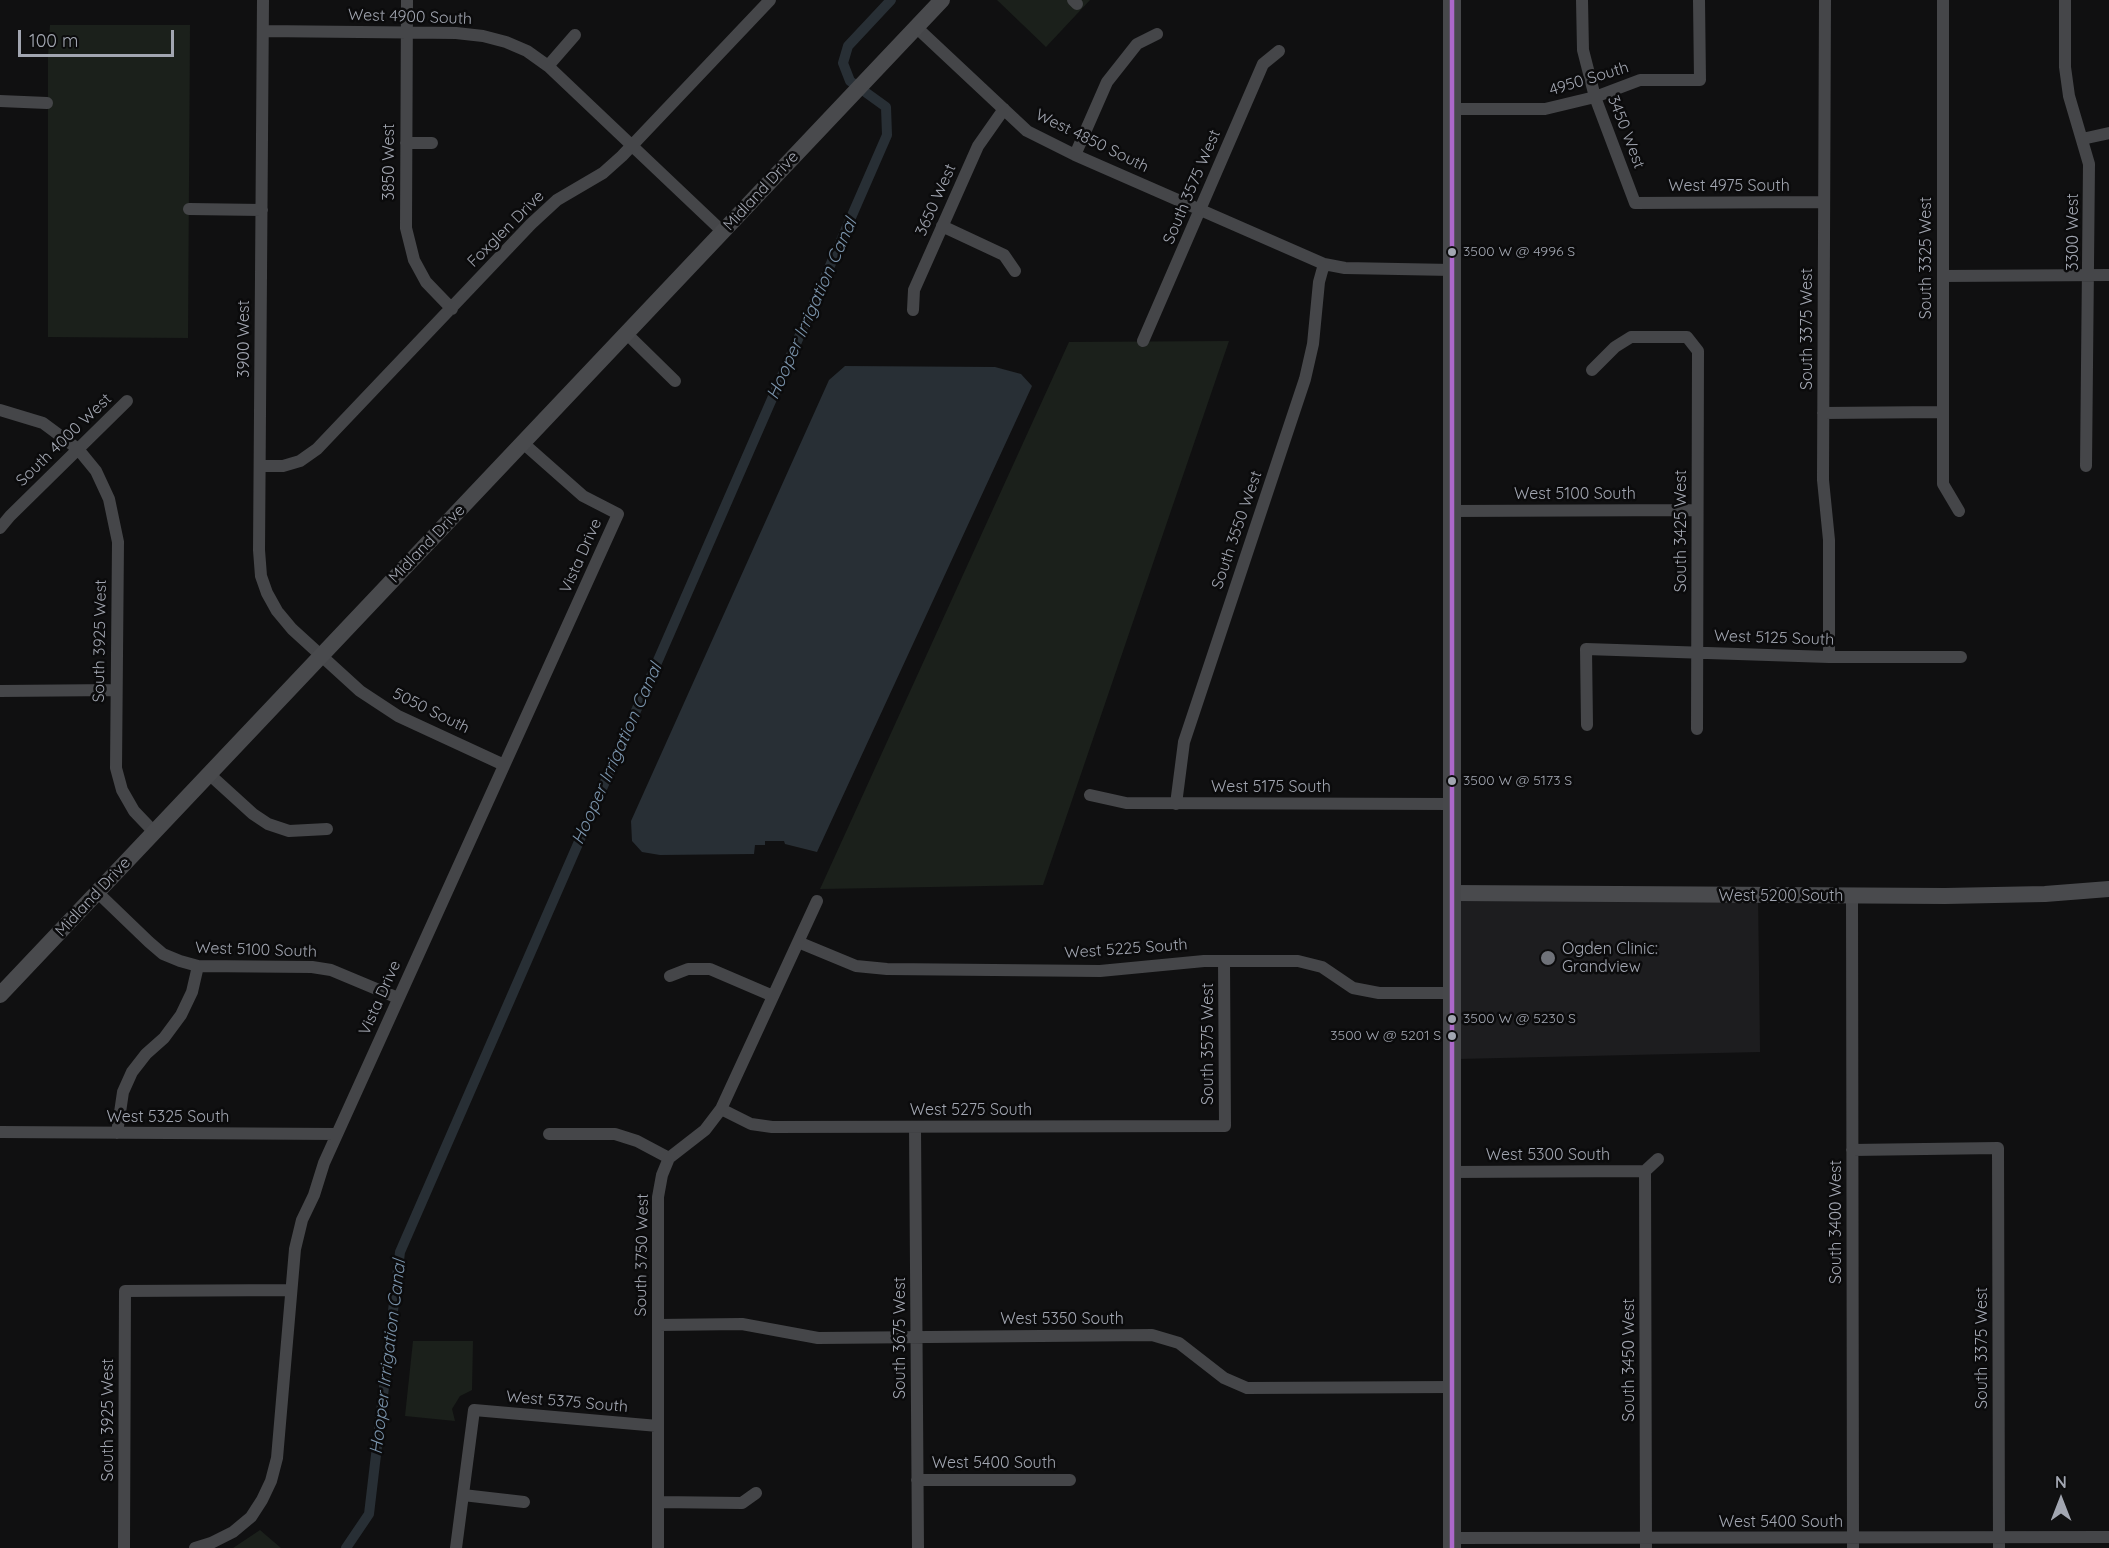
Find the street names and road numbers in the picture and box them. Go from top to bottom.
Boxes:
street label: West 4900 South [348,5,472,29]
street label: 4950 South [1547,58,1631,100]
street label: 3450 West [1603,93,1649,171]
street label: West 4850 South [1032,105,1152,177]
street label: 3850 West [379,124,399,200]
street label: South 3575 West [1159,127,1225,247]
street label: Midland Drive [719,147,803,235]
street label: 3650 West [912,161,960,239]
street label: West 4975 South [1668,176,1790,196]
street label: Foxglen Drive [464,187,548,271]
street label: 3300 West [2063,193,2083,271]
street label: South 3325 West [1916,197,1936,319]
street label: South 3375 West [1797,268,1817,390]
street label: 3900 West [234,300,254,378]
street label: South 4000 West [12,390,116,490]
street label: South 3550 West [1208,468,1266,592]
street label: South 3425 West [1671,470,1691,592]
street label: West 5100 South [1514,484,1636,504]
street label: Midland Drive [385,501,469,587]
street label: Vista Drive [556,516,606,596]
street label: South 3925 West [89,579,111,703]
street label: West 5125 South [1713,626,1835,650]
street label: 5050 South [389,684,473,738]
street label: West 5175 South [1211,777,1331,797]
street label: Midland Drive [51,853,135,941]
street label: West 5200 South [1719,886,1843,906]
street label: West 5225 South [1064,935,1188,963]
street label: West 5100 South [195,938,317,962]
street label: Vista Drive [355,958,405,1038]
street label: South 3575 West [1198,983,1218,1105]
street label: West 5275 South [910,1100,1032,1120]
street label: West 5325 South [107,1107,229,1127]
street label: West 5300 South [1486,1145,1610,1165]
street label: South 3400 West [1826,1160,1846,1284]
street label: South 3750 West [631,1193,653,1317]
street label: South 3675 West [890,1277,910,1399]
street label: South 3375 West [1972,1287,1992,1409]
street label: South 3450 West [1619,1298,1639,1422]
street label: West 5350 South [1000,1309,1124,1329]
street label: South 3925 West [98,1358,118,1482]
street label: West 5375 South [505,1387,629,1417]
street label: West 5400 South [932,1453,1056,1473]
street label: West 5400 South [1719,1512,1843,1532]

